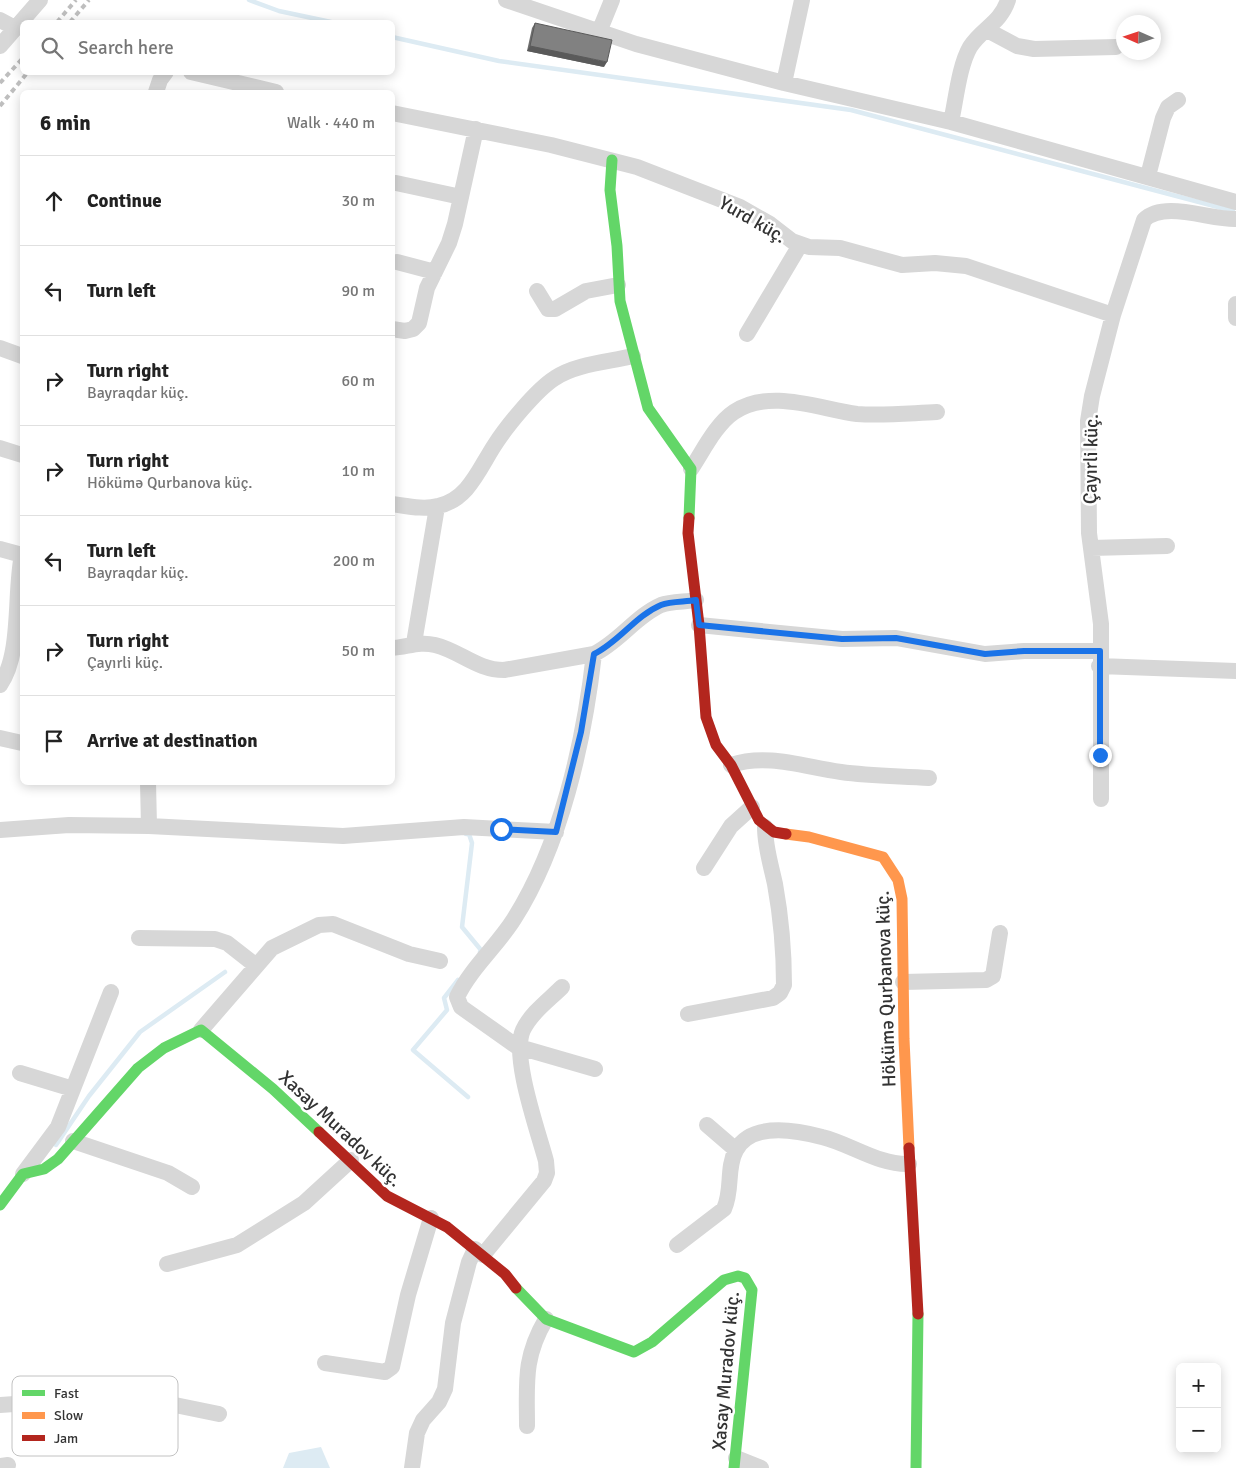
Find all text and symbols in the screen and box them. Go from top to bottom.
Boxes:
north arrow [1116,15,1161,60]
search box [20,20,395,75]
icon: search [38,34,66,62]
text: Search here [78,36,174,60]
text: 6 min [40,110,91,136]
text: Walk · 440 m [287,113,375,133]
icon: ahead [40,187,68,215]
text: Continue [87,189,162,213]
text: 30 m [341,191,375,211]
street label: Yurd küç. [715,191,790,249]
icon: left [40,277,68,305]
text: Turn left [87,279,156,303]
text: 90 m [341,281,375,301]
text: Turn right [87,359,169,383]
icon: right [40,367,68,395]
text: 60 m [341,371,375,391]
text: Bayraqdar küç. [87,383,189,403]
street label: Çayırli küç. [1078,414,1104,504]
text: Turn right [87,449,169,473]
icon: right [40,457,68,485]
text: 10 m [341,461,375,481]
text: Hökümə Qurbanova küç. [87,473,253,493]
text: Turn left [87,539,156,563]
icon: left [40,547,68,575]
text: 200 m [333,551,375,571]
text: Bayraqdar küç. [87,563,189,583]
text: Turn right [87,629,169,653]
icon: right [40,637,68,665]
text: 50 m [341,641,375,661]
text: Çayırli küç. [87,653,163,673]
icon: arrive [40,727,68,755]
text: Arrive at destination [87,729,258,753]
route end [1089,744,1112,767]
route start [490,818,513,841]
street label: Hökümə Qurbanova küç. [871,890,901,1088]
street label: Xasay Muradov küç. [274,1066,407,1192]
street label: Xasay Muradov küç. [707,1291,745,1452]
map controls [1176,1363,1221,1453]
button: + [1176,1363,1221,1408]
legend [12,1376,178,1456]
text: Fast [54,1385,79,1402]
text: Slow [54,1407,83,1424]
button: − [1176,1408,1221,1453]
text: Jam [54,1430,78,1447]

